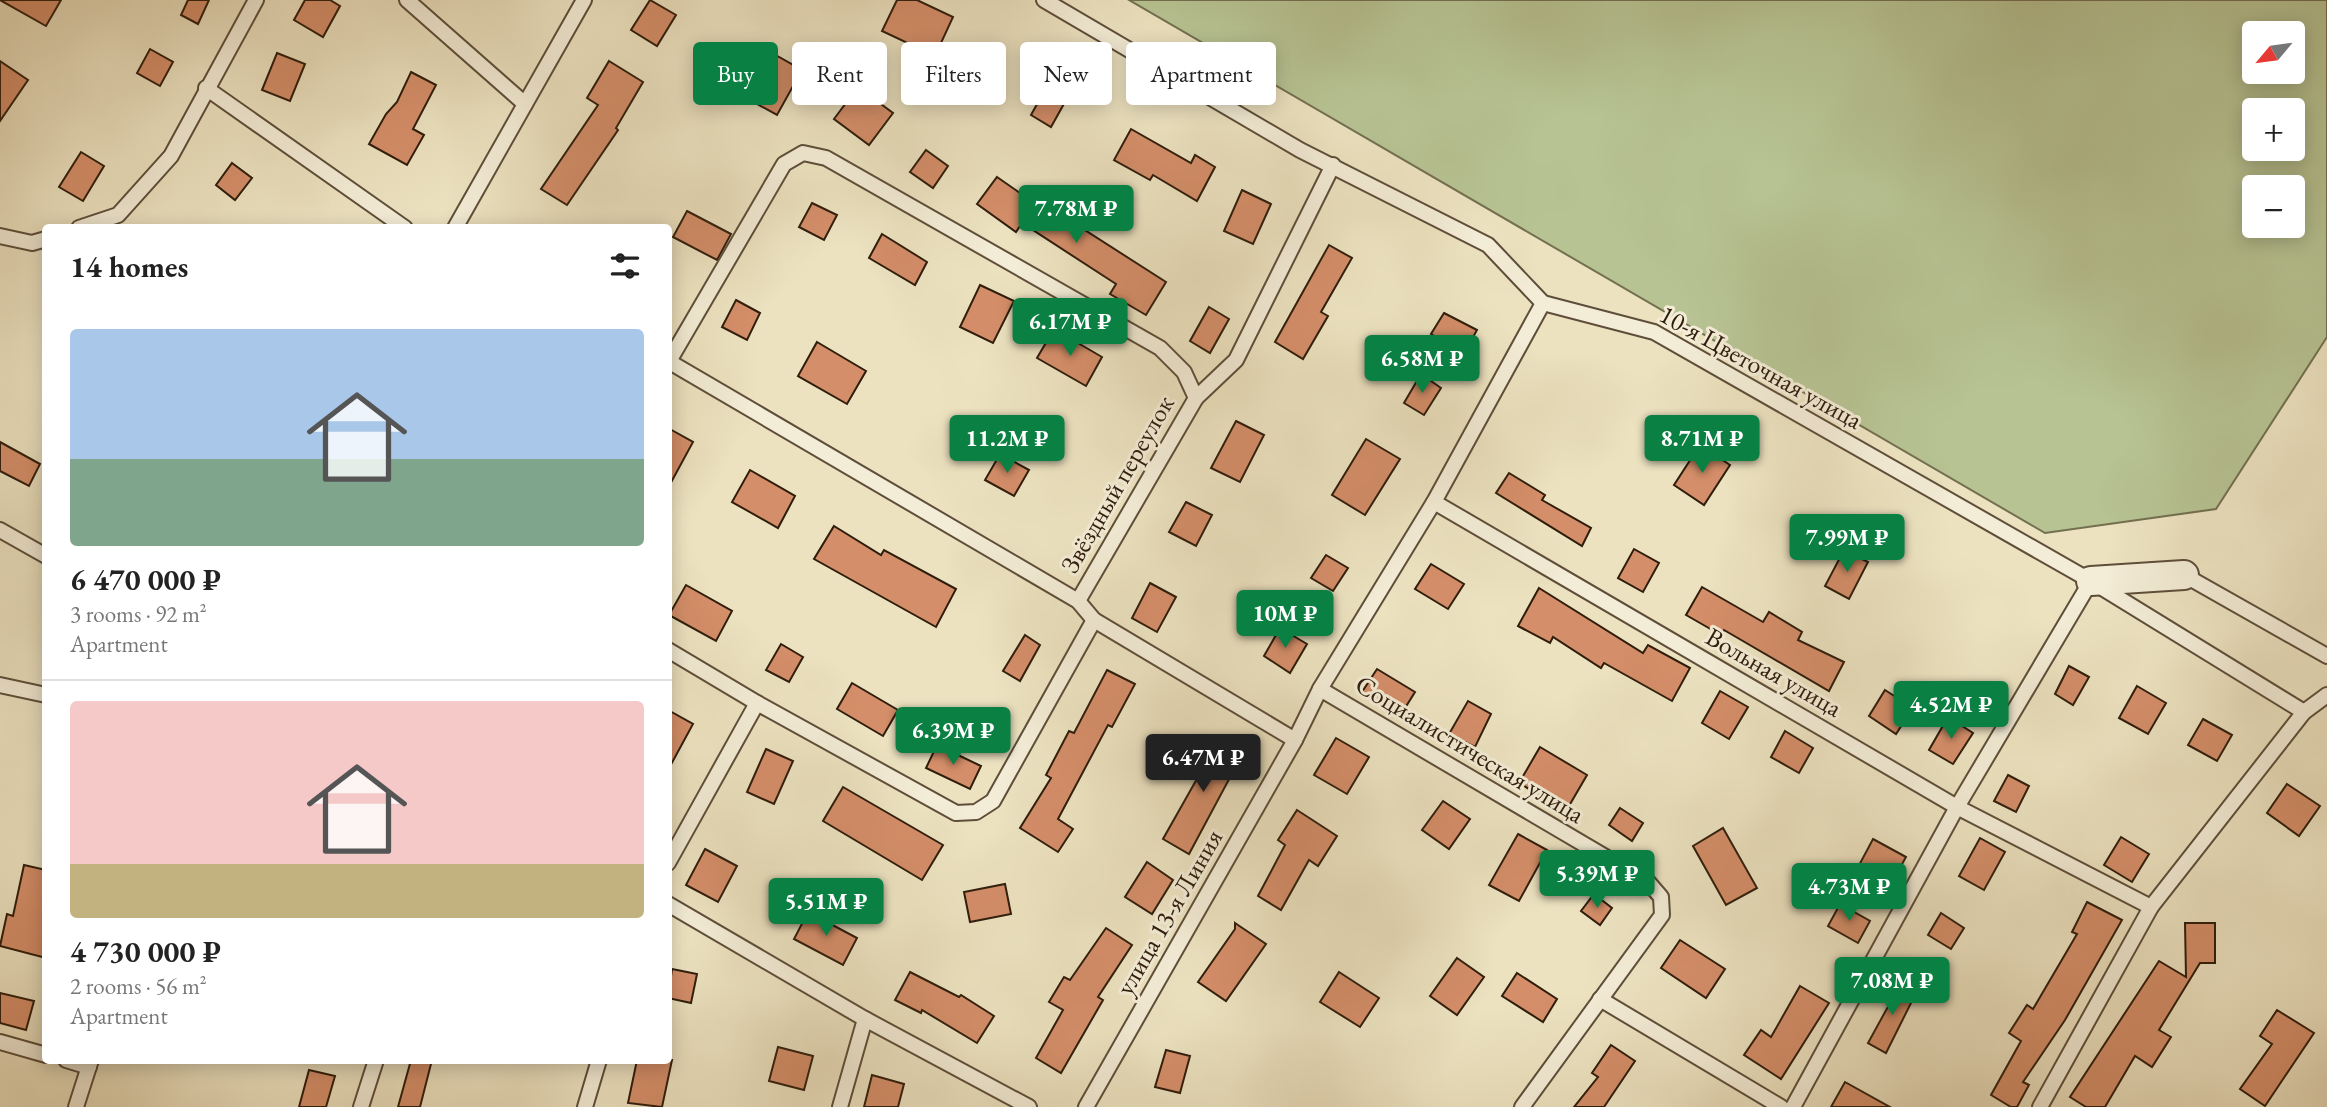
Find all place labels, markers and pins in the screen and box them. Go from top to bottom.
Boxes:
pin: 7.78M ₽ [1011,186,1141,245]
pin: 6.17M ₽ [1005,298,1135,358]
pin: 6.58M ₽ [1357,336,1487,395]
pin: 11.2M ₽ [942,416,1072,475]
pin: 8.71M ₽ [1637,416,1767,475]
pin: 7.99M ₽ [1782,514,1912,574]
pin: 10M ₽ [1236,590,1334,650]
pin: 4.52M ₽ [1886,682,2016,741]
pin: 6.39M ₽ [888,708,1018,767]
pin: 6.47M ₽ [1138,734,1268,794]
pin: 5.39M ₽ [1532,850,1662,910]
pin: 4.73M ₽ [1784,864,1914,923]
pin: 5.51M ₽ [761,878,891,938]
pin: 7.08M ₽ [1827,958,1957,1017]

